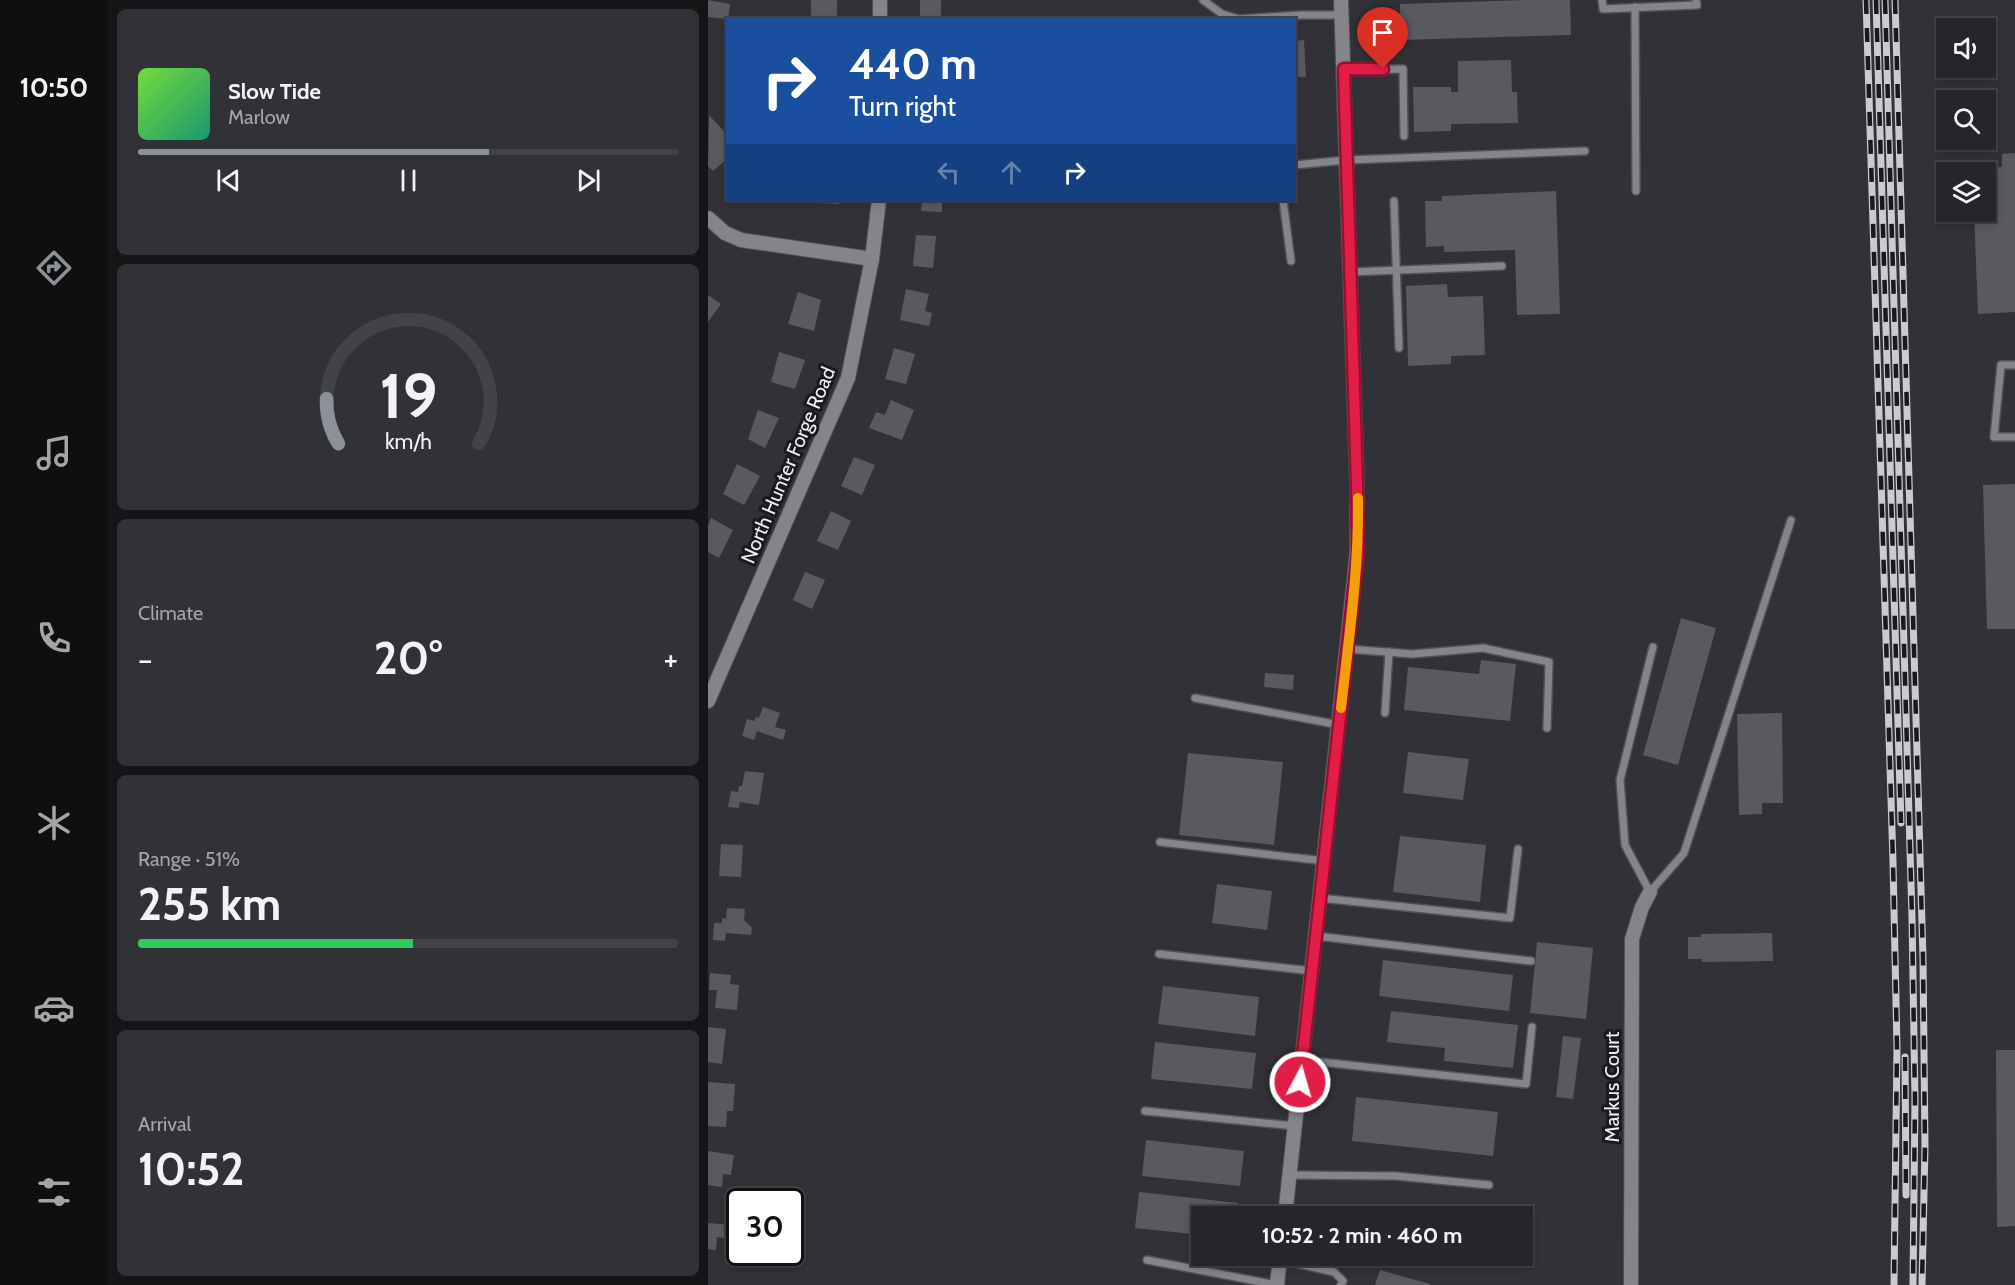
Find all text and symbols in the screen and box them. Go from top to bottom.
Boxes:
pin [1357,7,1408,69]
icon: arrive [1366,16,1399,49]
map controls [1936,18,1996,222]
button: sound [1936,18,1996,78]
text: 440 m [849,38,977,90]
icon: right [750,42,828,120]
text: 10:50 [20,71,88,104]
text: Slow Tide [228,78,321,105]
text: Turn right [849,90,956,123]
button: search [1936,90,1996,150]
text: Marlow [228,105,290,129]
icon: left [932,156,965,189]
icon: ahead [995,156,1028,189]
icon: right [1058,156,1091,189]
button: layers [1936,162,1996,222]
icon: previous [212,164,245,197]
icon: pause [392,164,425,197]
icon: next [572,164,605,197]
icon: directions [33,247,75,289]
text: 19 [379,358,437,434]
street label: North Hunter Forge Road [736,363,840,567]
text: km/h [385,429,431,455]
icon: music [33,432,75,474]
text: Climate [138,601,203,625]
icon: phone [33,617,75,659]
text: 20° [374,631,442,685]
text: − [138,639,153,679]
text: + [663,639,678,679]
icon: climate [33,802,75,844]
text: Range · 51% [138,847,240,871]
text: 255 km [138,877,281,931]
icon: car [33,987,75,1029]
street label: Markus Court [1600,1031,1624,1142]
position arrow [1268,1050,1332,1114]
text: Arrival [138,1112,191,1136]
text: 10:52 [138,1142,244,1196]
icon: filters [33,1171,75,1213]
speed limit sign: 30 [726,1188,804,1266]
text: 10:52 · 2 min · 460 m [1262,1222,1462,1249]

